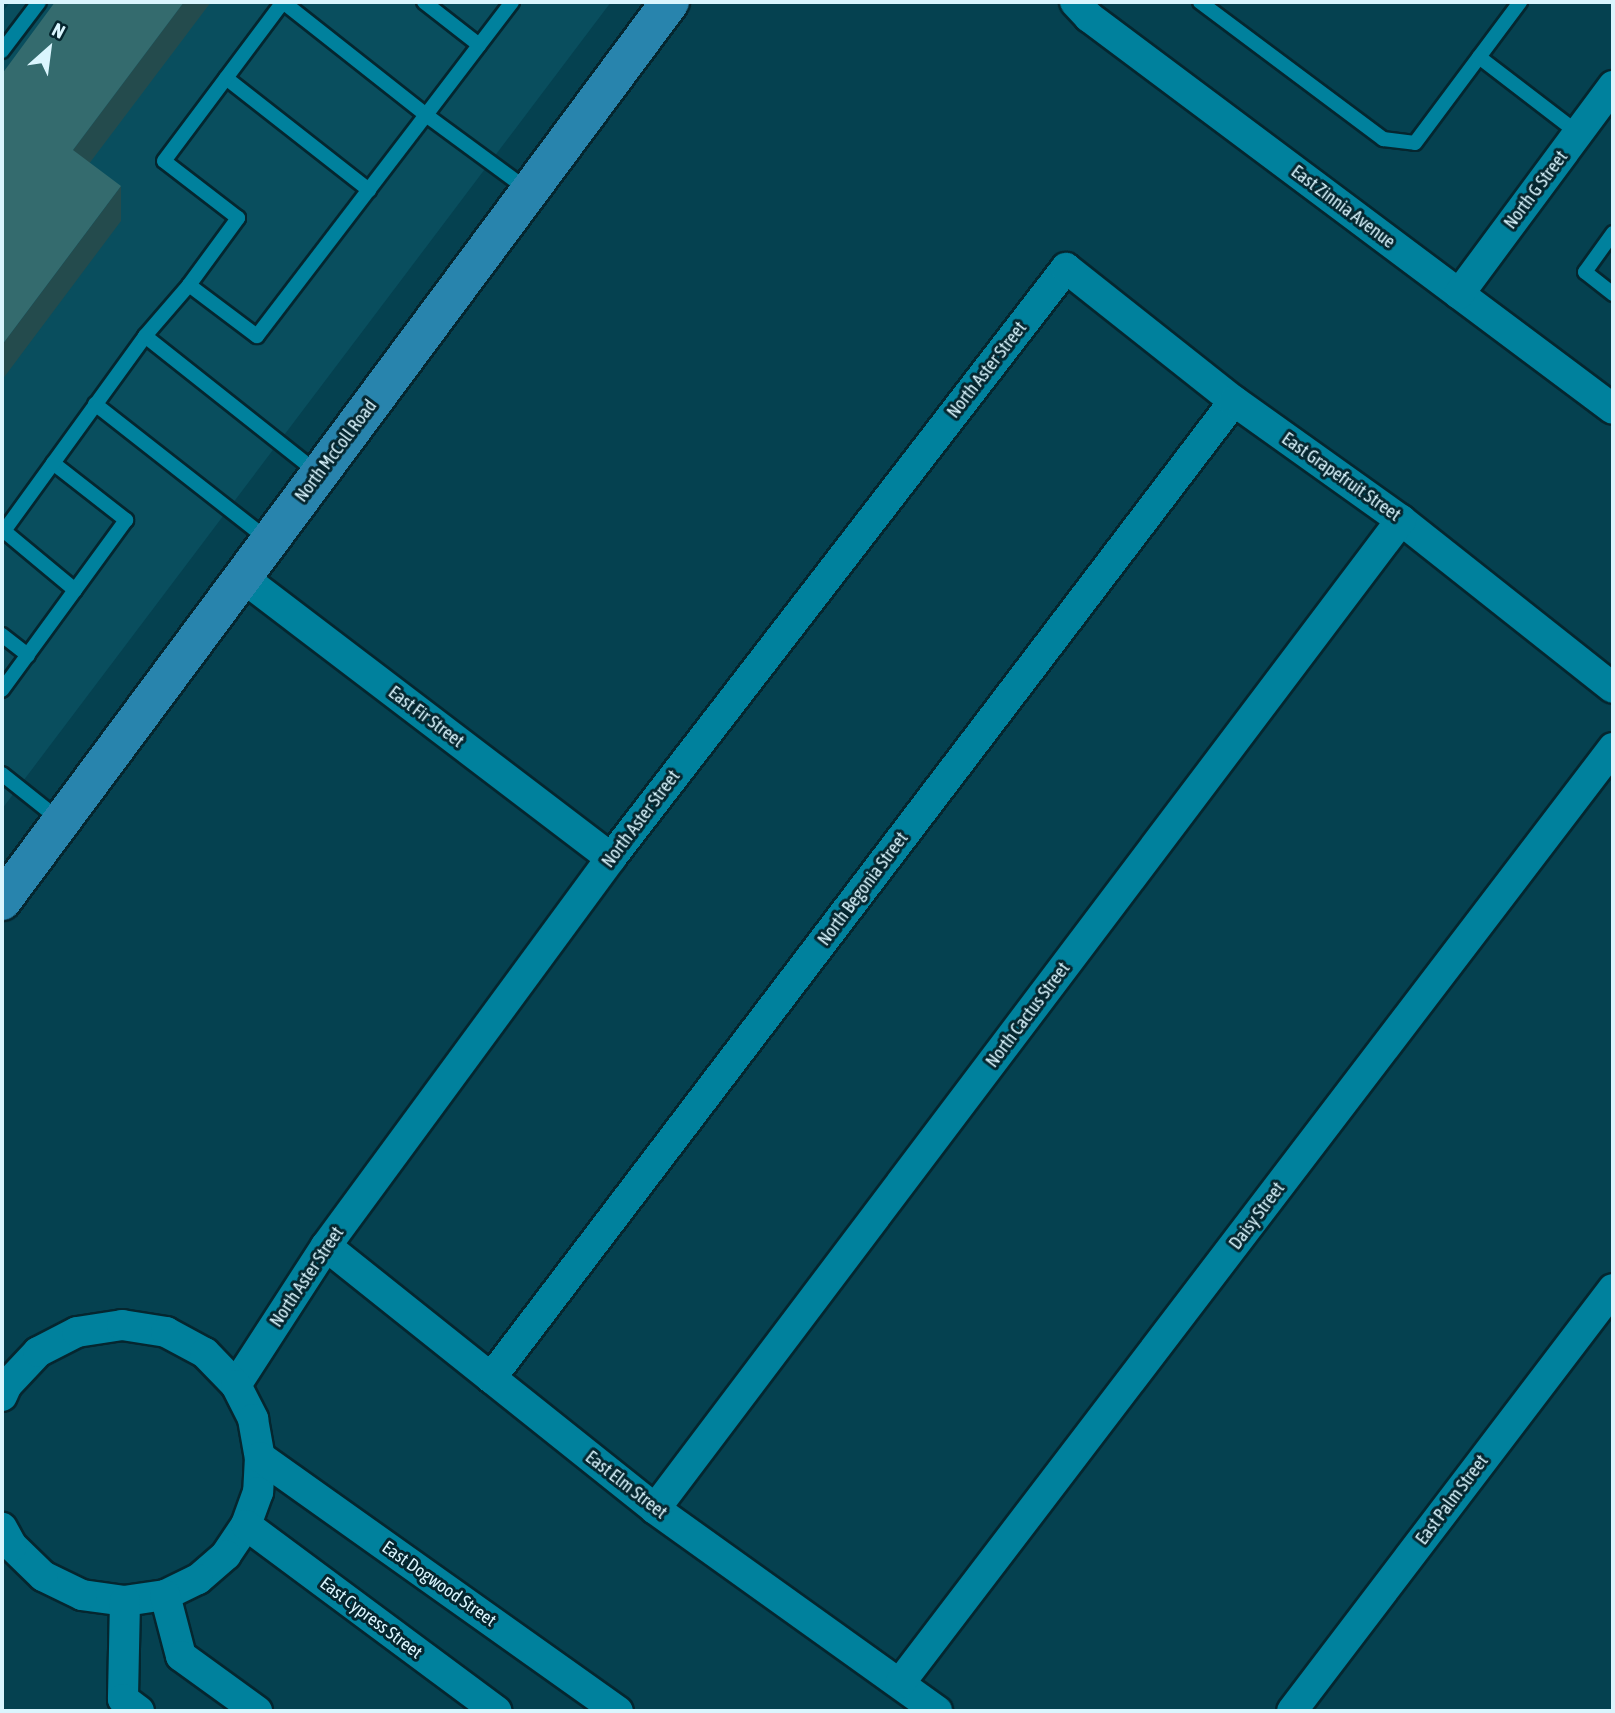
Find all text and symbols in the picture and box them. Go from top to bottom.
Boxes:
north arrow [14,14,84,84]
text: N [49,18,69,43]
street label: North G Street [1500,147,1572,233]
street label: East Zinnia Avenue [1287,161,1399,253]
street label: North Aster Street [943,318,1031,422]
street label: North McColl Road [291,396,381,506]
street label: East Grapefruit Street [1278,428,1404,526]
street label: East Fir Street [384,682,468,752]
street label: North Aster Street [597,766,685,872]
street label: North Begonia Street [813,828,913,950]
street label: North Cactus Street [981,958,1075,1072]
street label: Daisy Street [1225,1178,1289,1254]
street label: North Aster Street [266,1223,348,1331]
street label: East Elm Street [581,1447,671,1523]
street label: East Palm Street [1411,1451,1493,1549]
street label: East Dogwood Street [378,1537,500,1631]
street label: East Cypress Street [316,1573,426,1663]

